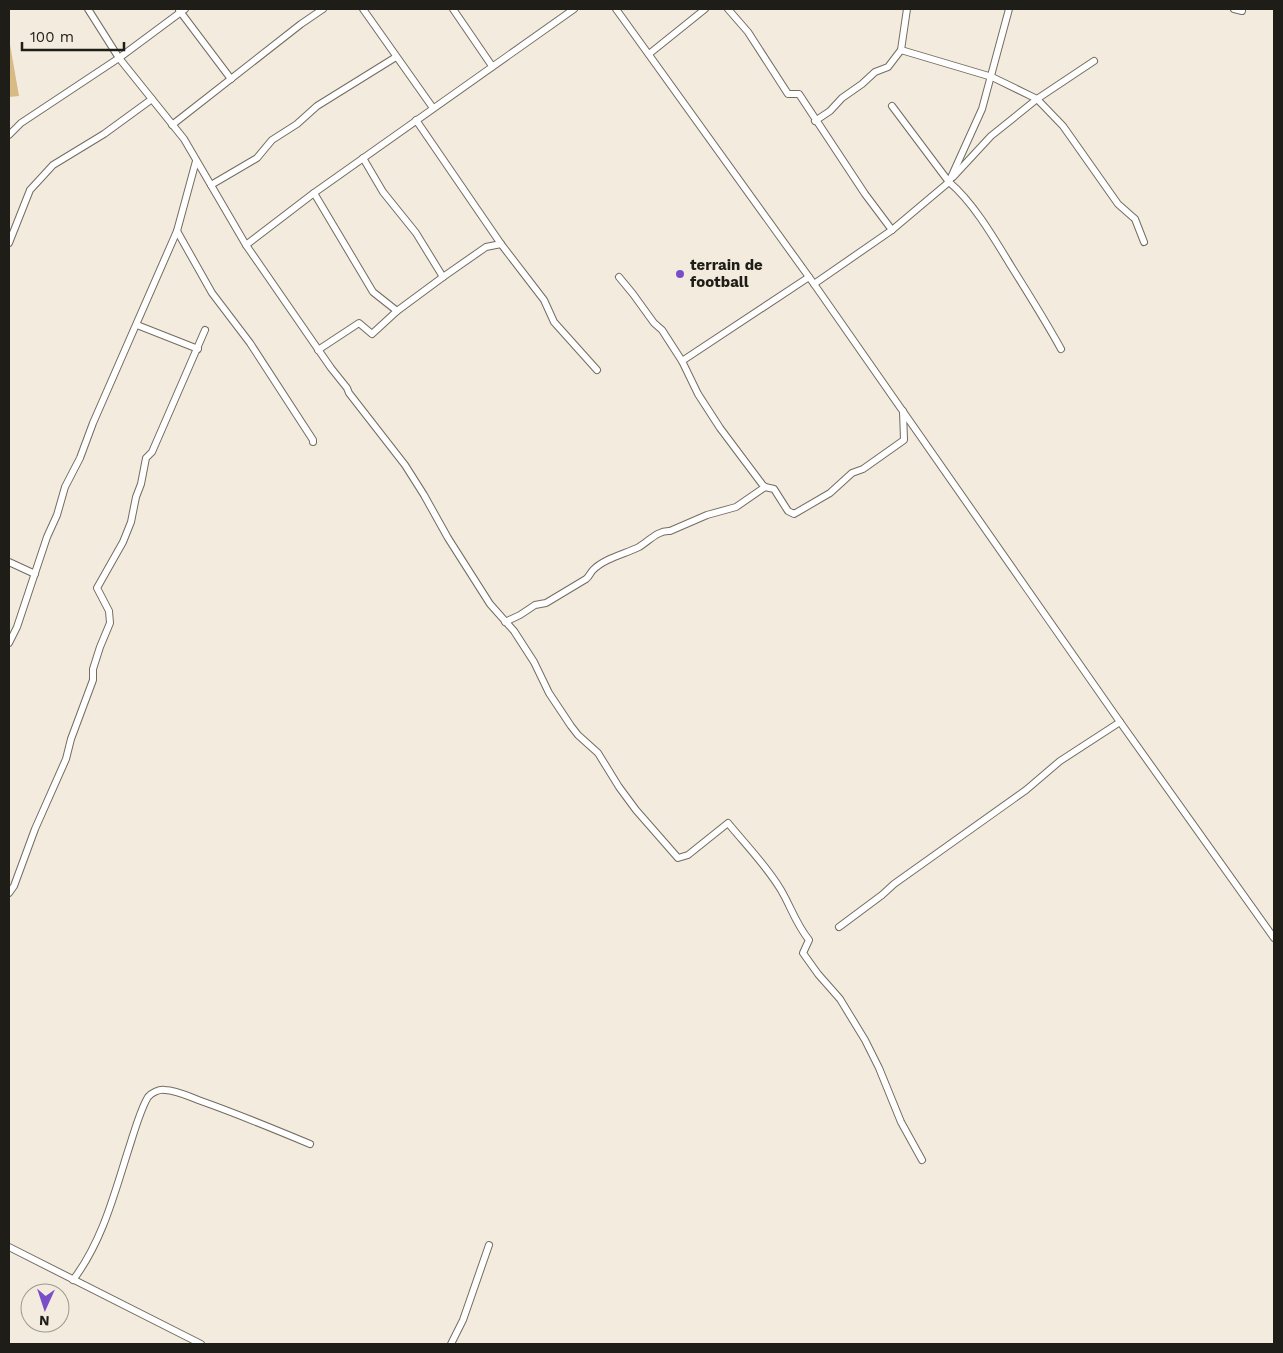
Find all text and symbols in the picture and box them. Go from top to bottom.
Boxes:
scale bar [22,20,125,52]
text: 100 m [30,28,74,46]
place label: terrain de football [690,256,763,291]
marker: terrain de football [674,268,686,280]
north arrow [20,1283,70,1333]
text: N [39,1313,50,1329]

